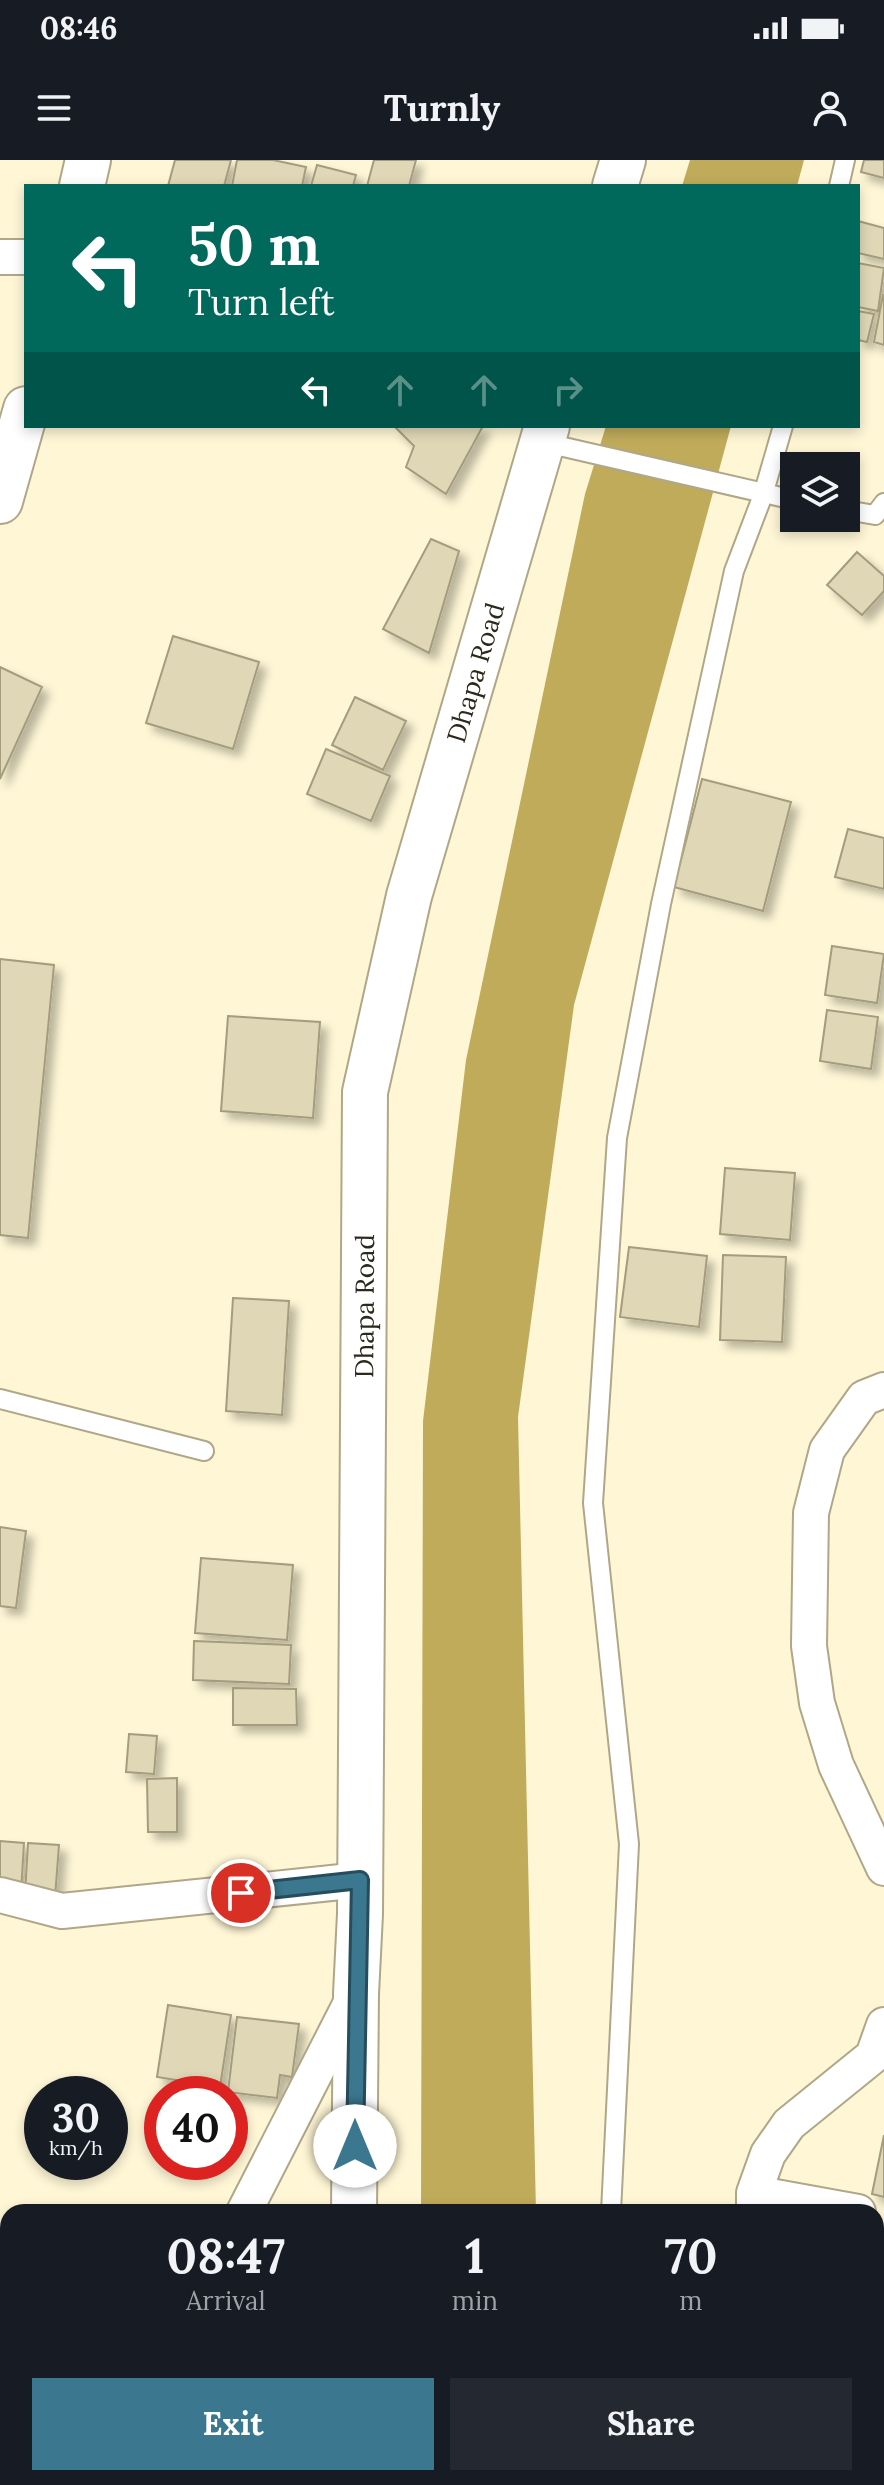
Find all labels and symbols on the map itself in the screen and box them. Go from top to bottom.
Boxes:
street label: Dhapa Road [438,599,511,746]
street label: Dhapa Road [347,1234,381,1378]
pin [207,1859,275,1927]
speed limit sign: 40 [144,2076,248,2180]
position arrow [313,2104,397,2188]

